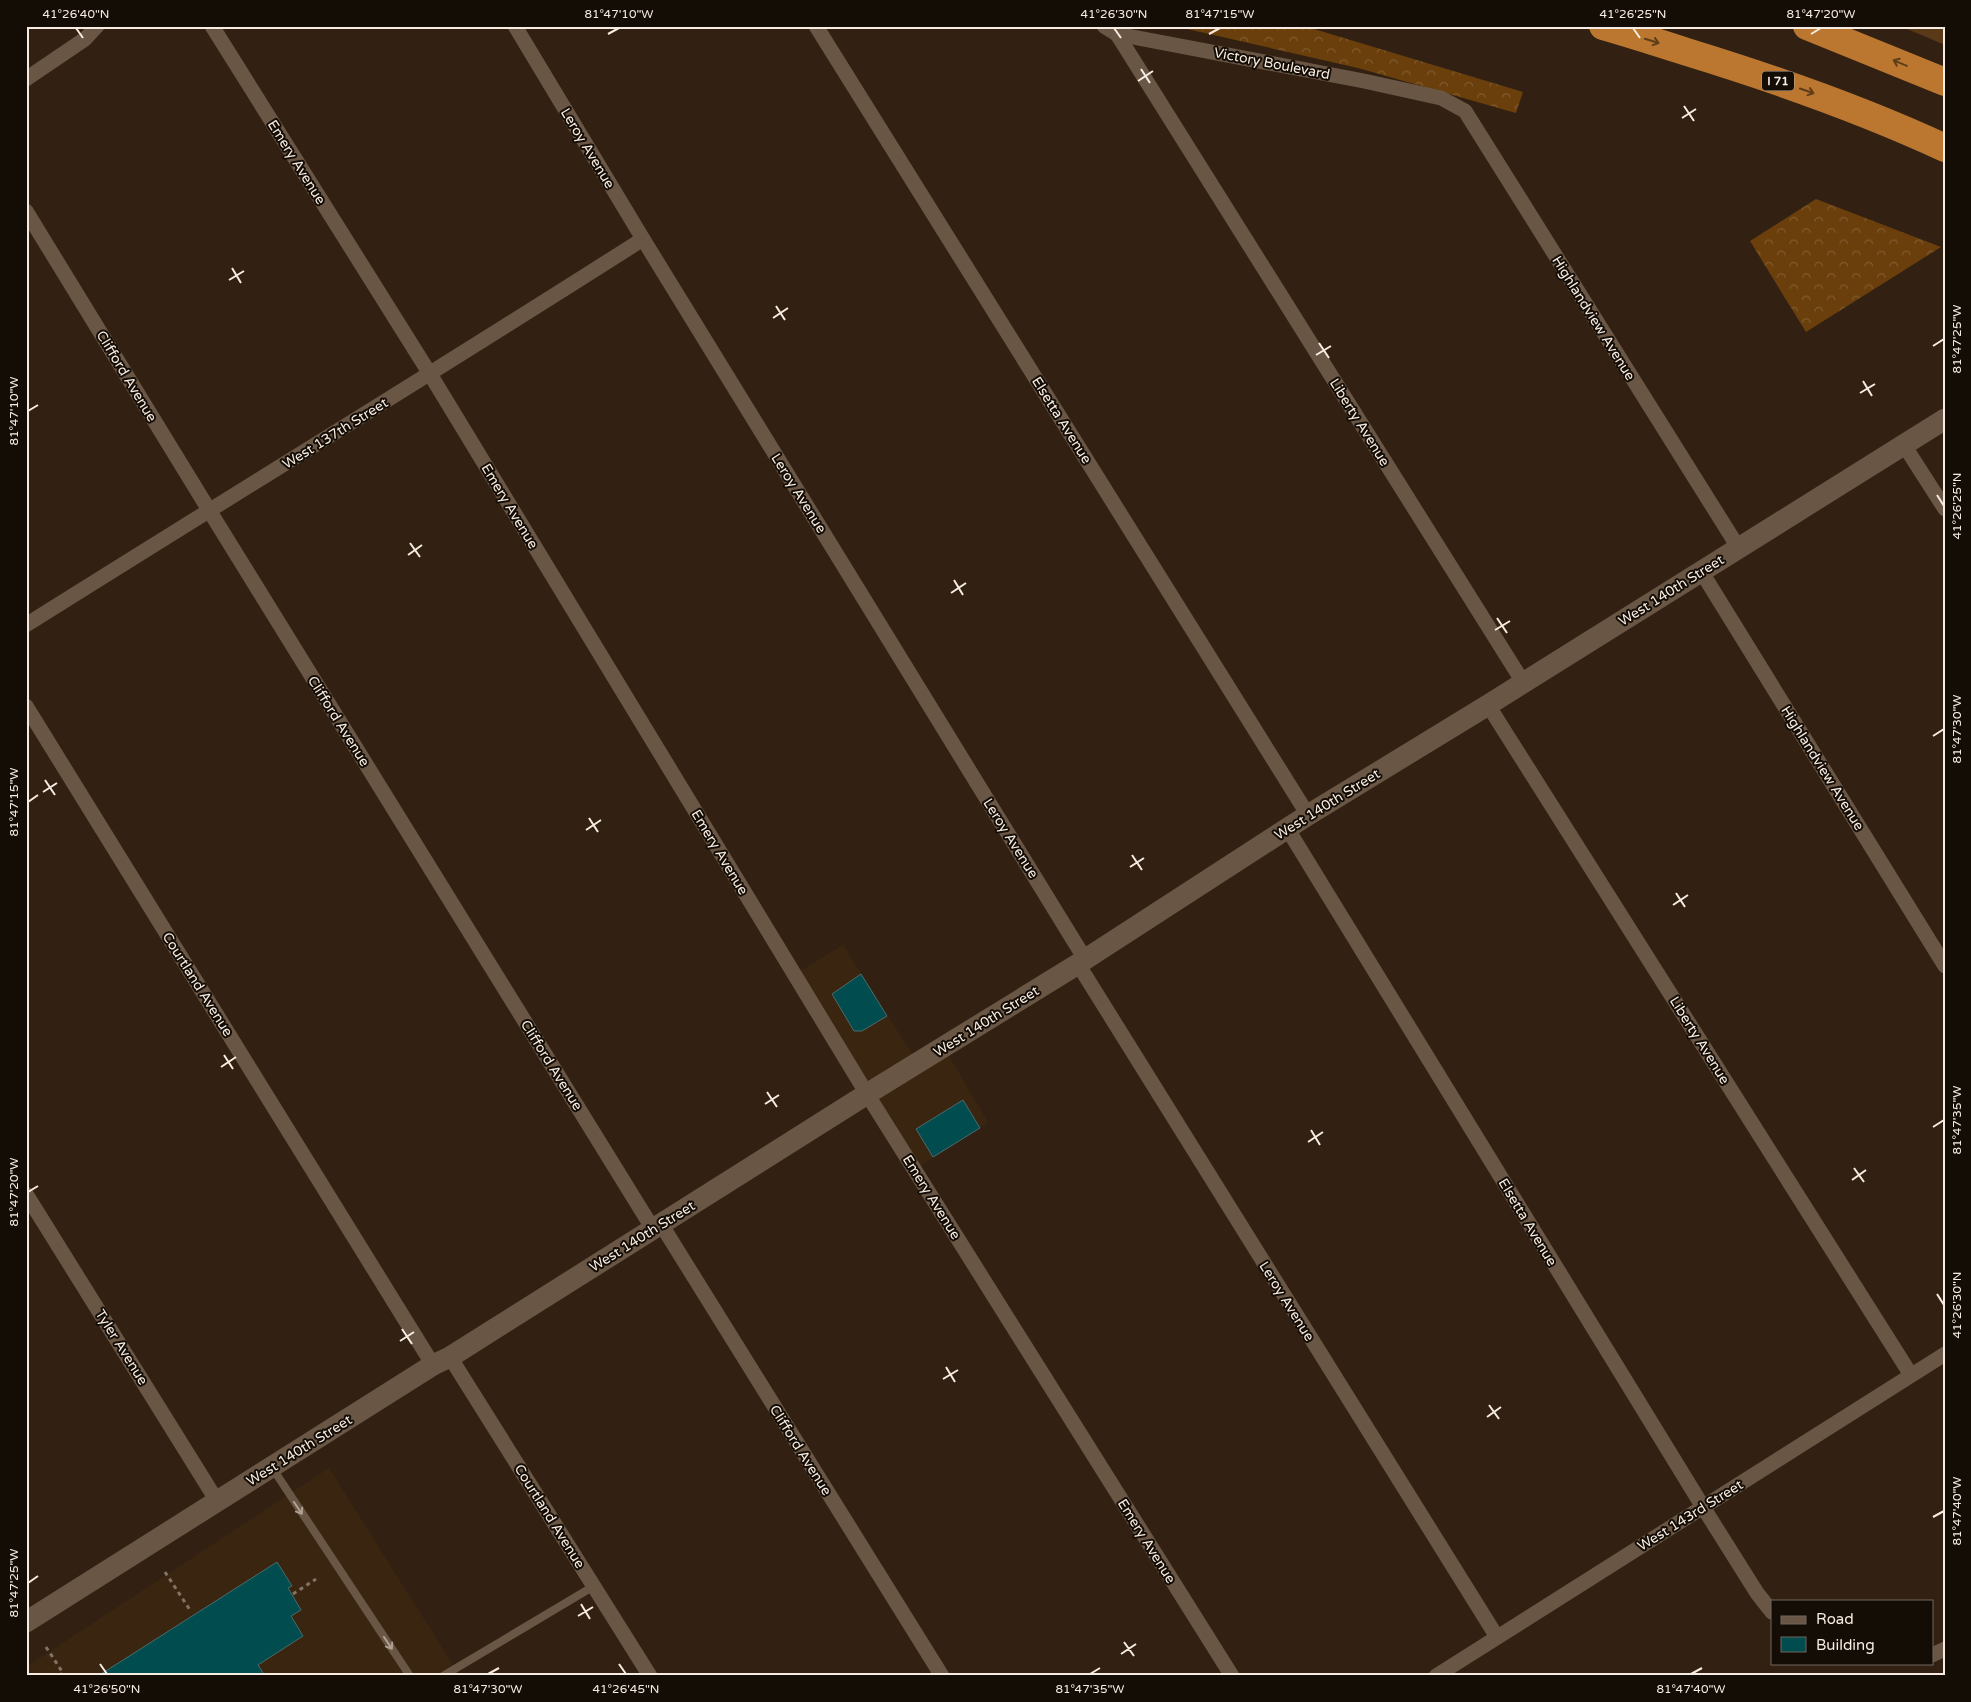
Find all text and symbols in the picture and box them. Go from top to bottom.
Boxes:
text: 41°26'40"N [43,7,110,21]
text: 81°47'10"W [584,7,654,21]
text: 41°26'30"N [1081,7,1148,21]
text: 81°47'15"W [1185,7,1255,21]
text: 41°26'25"N [1600,7,1667,21]
text: 81°47'20"W [1786,7,1856,21]
one-way arrow [1644,37,1660,46]
street label: Victory Boulevard [1212,44,1331,83]
one-way arrow [1893,58,1908,68]
road number: I 71 [1762,72,1794,90]
one-way arrow [1799,87,1814,96]
street label: Leroy Avenue [557,105,618,192]
street label: Emery Avenue [264,117,329,208]
street label: Highlandview Avenue [1548,253,1639,384]
text: 81°47'25"W [1950,304,1964,374]
street label: Clifford Avenue [93,328,161,425]
street label: Elsetta Avenue [1028,374,1095,467]
street label: Liberty Avenue [1326,375,1393,469]
text: 81°47'10"W [7,376,21,446]
street label: West 137th Street [279,394,392,473]
street label: Leroy Avenue [767,450,830,536]
street label: Emery Avenue [477,461,542,552]
text: 41°26'25"N [1950,473,1964,540]
street label: West 140th Street [1615,551,1728,630]
street label: Clifford Avenue [304,673,373,770]
text: 81°47'30"W [1950,694,1964,764]
street label: Highlandview Avenue [1777,703,1868,834]
street label: West 140th Street [1271,765,1384,844]
text: 81°47'15"W [7,767,21,837]
street label: Leroy Avenue [979,795,1042,881]
street label: Emery Avenue [687,807,752,898]
street label: Courtland Avenue [159,929,237,1040]
street label: West 140th Street [930,982,1043,1061]
street label: Liberty Avenue [1666,993,1733,1087]
street label: Clifford Avenue [517,1017,586,1114]
text: 81°47'35"W [1950,1085,1964,1155]
street label: Emery Avenue [899,1152,964,1243]
text: 81°47'20"W [7,1157,21,1227]
street label: Elsetta Avenue [1495,1175,1560,1269]
street label: West 140th Street [586,1197,699,1276]
street label: Leroy Avenue [1255,1258,1318,1344]
text: 41°26'30"N [1950,1272,1964,1339]
street label: Tyler Avenue [92,1306,151,1388]
street label: Clifford Avenue [766,1402,835,1499]
street label: West 140th Street [243,1411,356,1490]
street label: Courtland Avenue [511,1461,589,1572]
street label: West 143rd Street [1634,1476,1747,1555]
text: 81°47'40"W [1950,1476,1964,1546]
street label: Emery Avenue [1114,1496,1179,1587]
one-way arrow [294,1500,304,1514]
text: 81°47'25"W [7,1548,21,1618]
legend [1771,1600,1934,1664]
text: Road [1816,1610,1854,1628]
one-way arrow [383,1636,393,1650]
text: Building [1816,1636,1875,1654]
text: 41°26'50"N [74,1682,141,1696]
text: 81°47'30"W [453,1682,523,1696]
text: 41°26'45"N [593,1682,660,1696]
text: 81°47'35"W [1055,1682,1125,1696]
text: 81°47'40"W [1656,1682,1726,1696]

